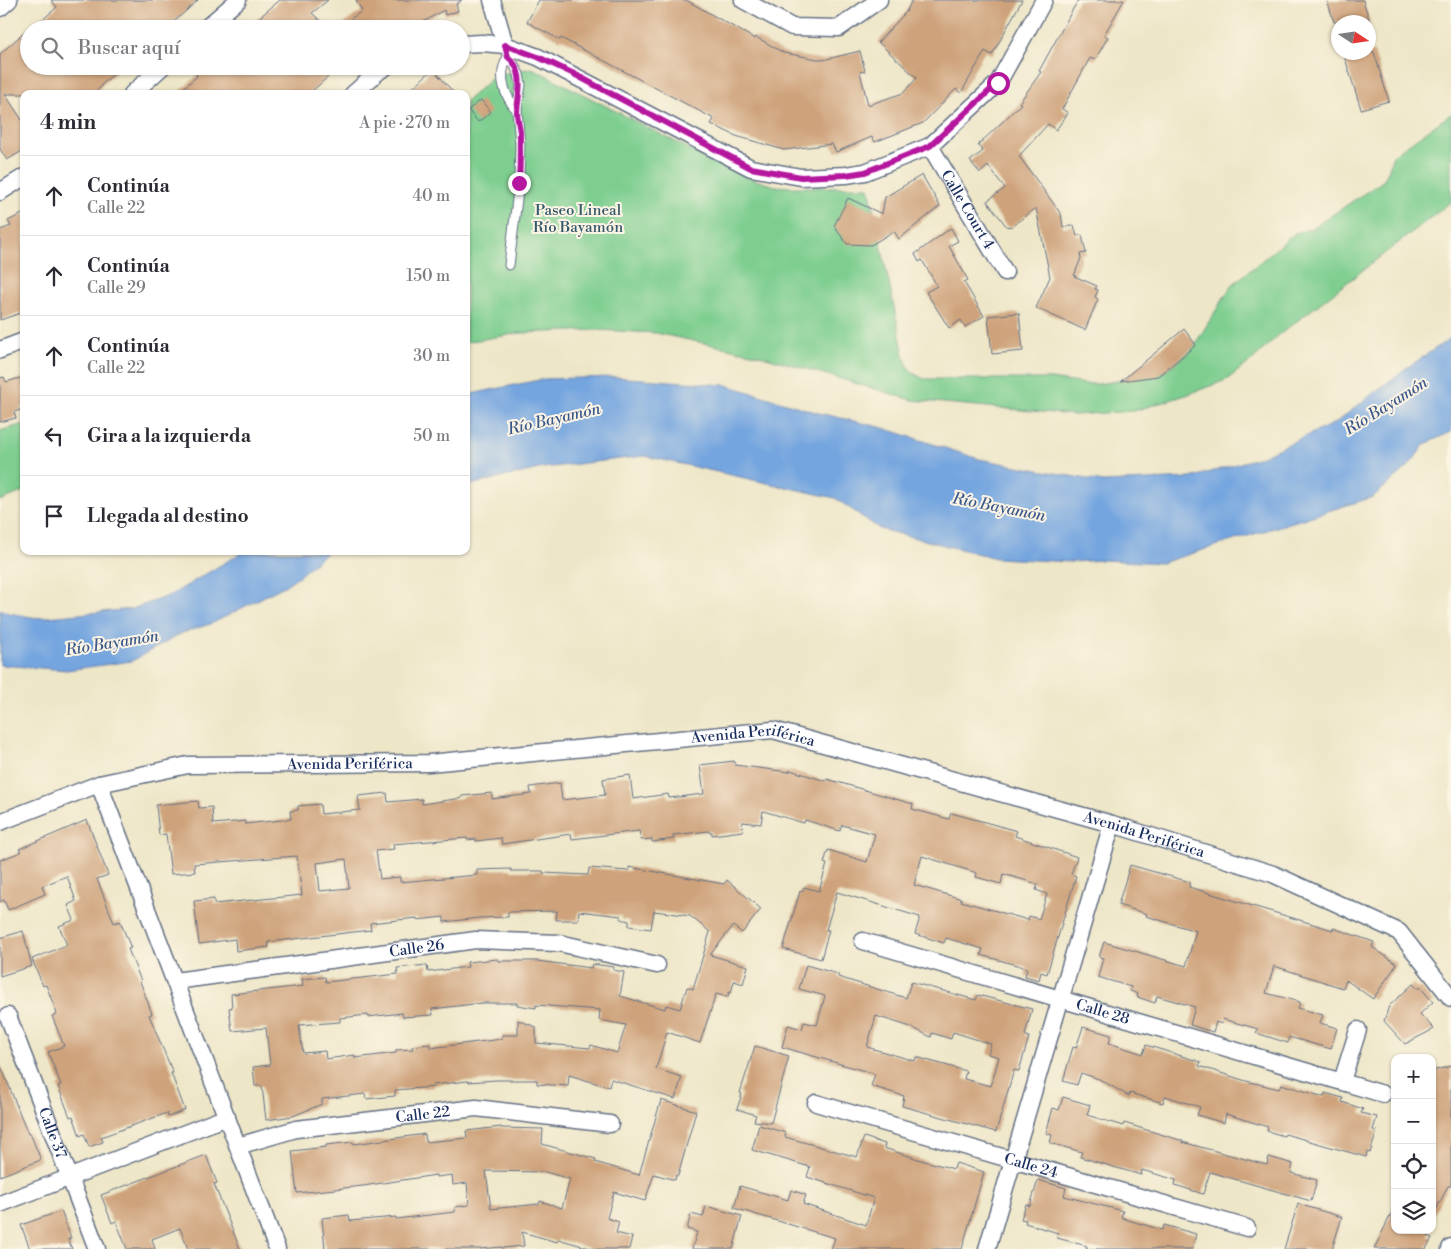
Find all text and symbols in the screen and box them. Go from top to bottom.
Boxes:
north arrow [1331,15,1376,60]
search box [20,20,470,75]
icon: search [38,34,66,62]
text: Buscar aquí [78,36,180,60]
route start [987,72,1010,95]
text: 4 min [40,110,96,136]
text: A pie · 270 m [359,113,450,133]
street label: Calle Court 4 [937,166,999,253]
route end [508,172,531,195]
text: Continúa [87,174,170,198]
icon: ahead [40,182,68,210]
text: 40 m [413,186,450,206]
text: Calle 22 [87,198,145,218]
park label: Paseo Lineal Río Bayamón [533,201,623,237]
text: Continúa [87,254,170,278]
icon: ahead [40,262,68,290]
text: 150 m [406,266,450,286]
text: Calle 29 [87,278,146,298]
text: Continúa [87,334,170,358]
icon: ahead [40,342,68,370]
text: 30 m [413,346,450,366]
text: Calle 22 [87,358,145,378]
water label: Río Bayamón [1340,372,1432,440]
water label: Río Bayamón [505,398,603,440]
icon: left [40,422,68,450]
text: Gira a la izquierda [87,424,251,448]
text: 50 m [413,426,450,446]
water label: Río Bayamón [950,488,1048,526]
icon: arrive [40,502,68,530]
text: Llegada al destino [87,504,249,528]
water label: Río Bayamón [63,626,161,660]
street label: Avenida Periférica [689,720,818,751]
street label: Avenida Periférica [286,754,413,774]
street label: Avenida Periférica [1080,807,1207,862]
street label: Calle 26 [388,935,445,961]
street label: Calle 28 [1074,995,1132,1028]
map controls [1391,1054,1436,1234]
button: + [1391,1054,1436,1099]
button: − [1391,1099,1436,1144]
street label: Calle 22 [394,1102,451,1127]
street label: Calle 37 [34,1105,71,1161]
button: locate [1391,1144,1436,1189]
street label: Calle 24 [1002,1149,1060,1182]
button: layers [1391,1189,1436,1234]

